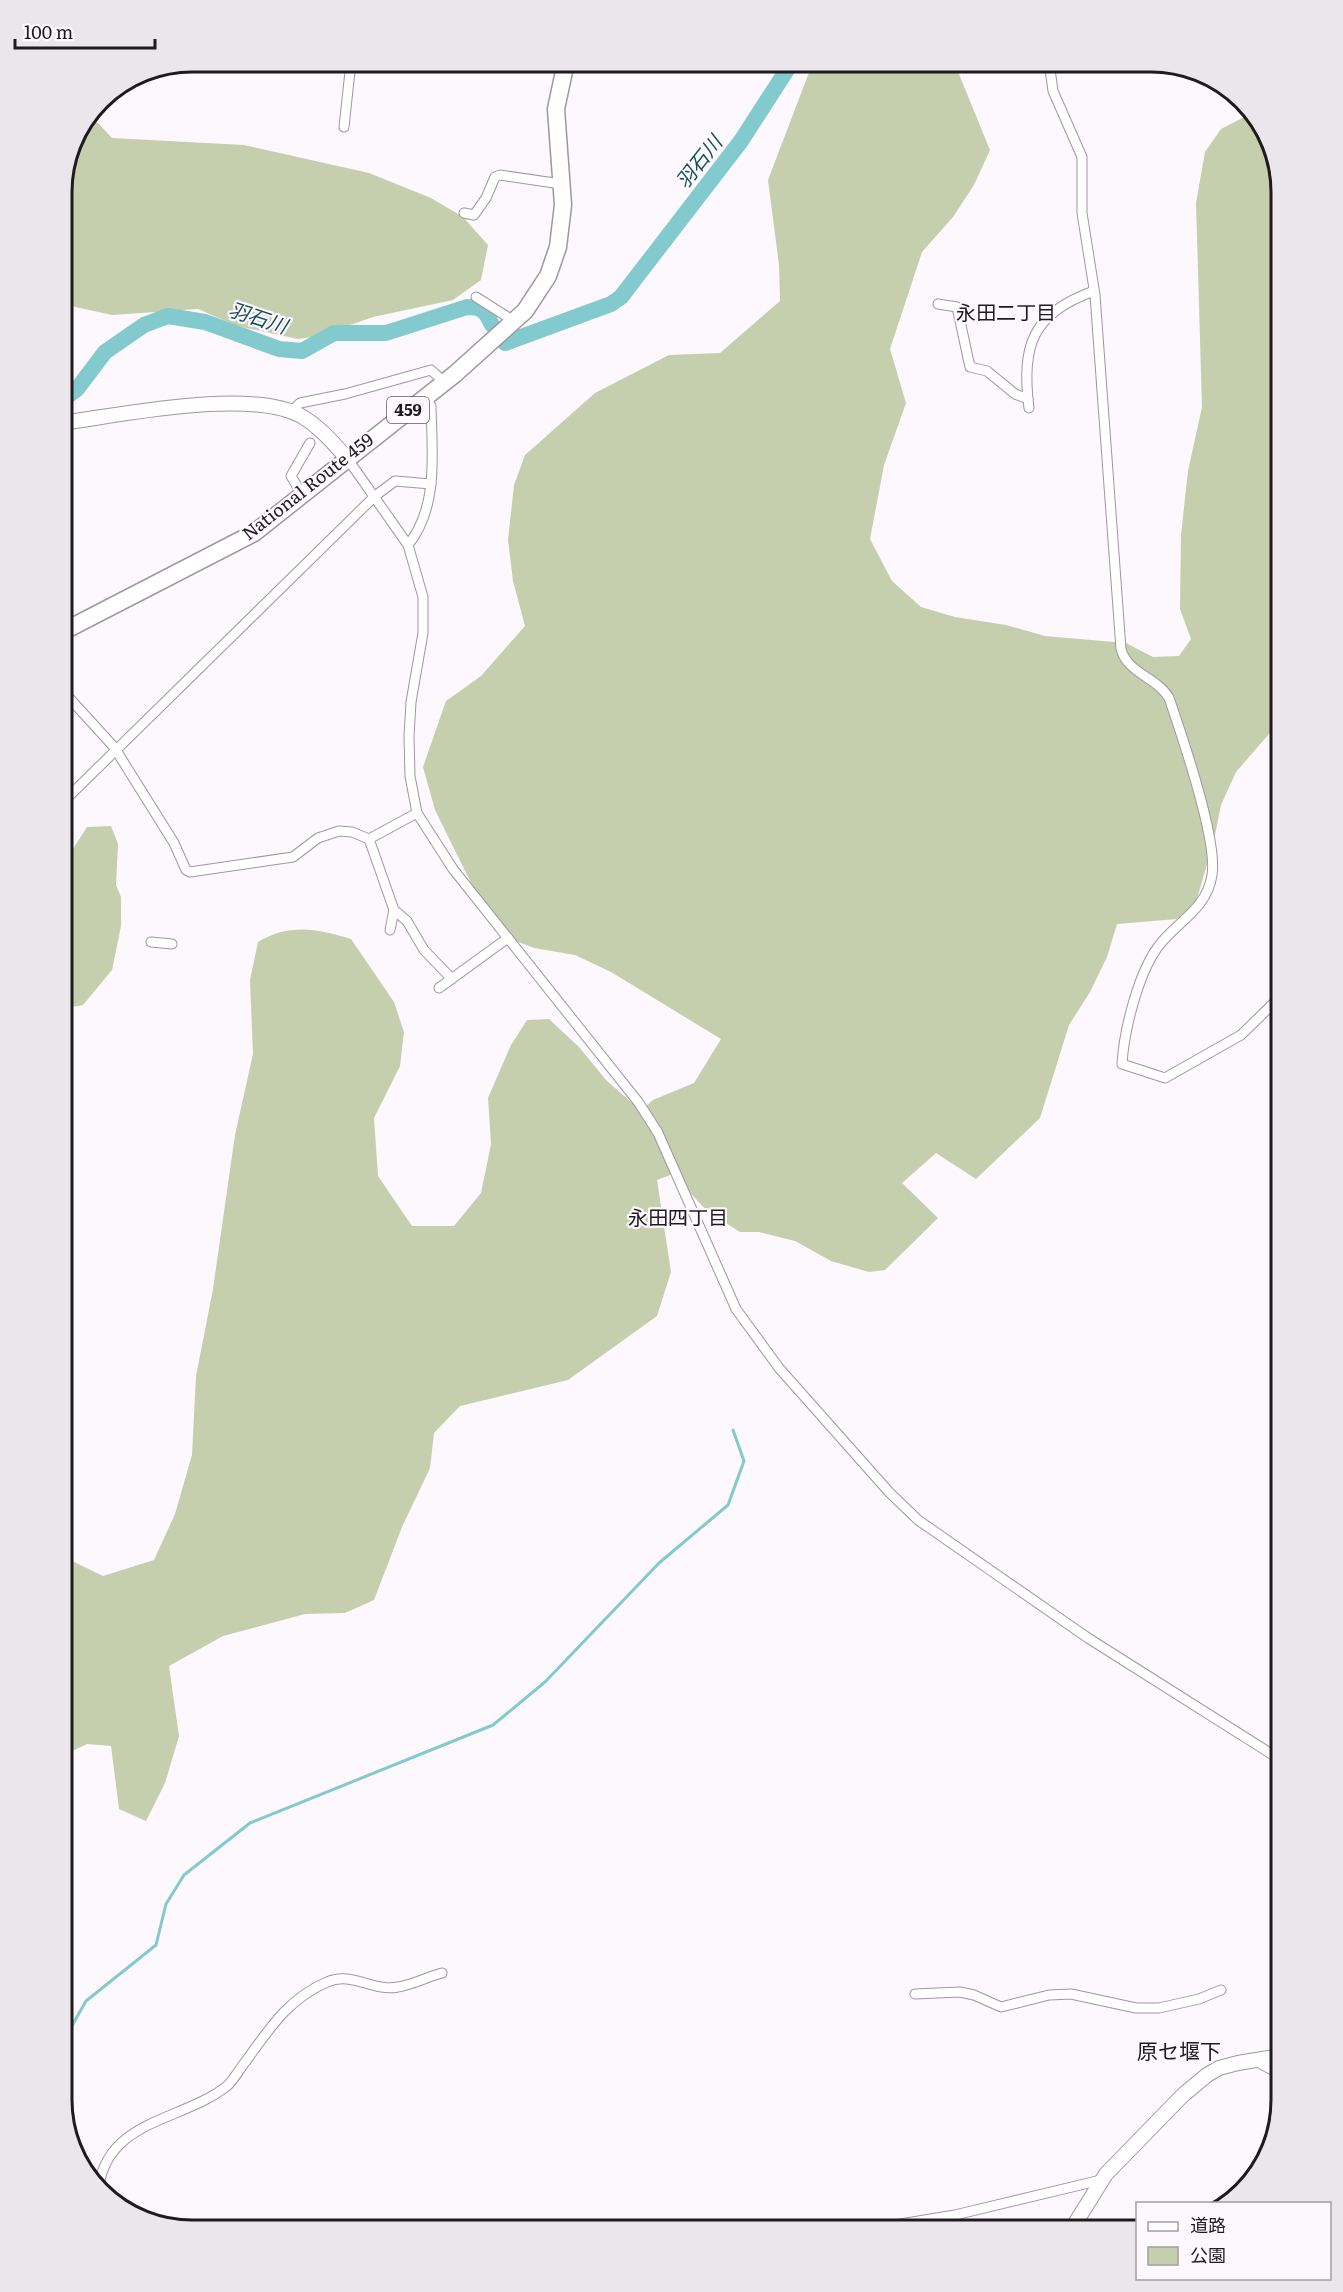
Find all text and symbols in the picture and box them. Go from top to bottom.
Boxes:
scale bar [15,12,154,50]
text: 100 m [24,18,73,45]
water label: 羽石川 [667,126,729,194]
water label: 羽石川 [225,293,294,340]
district label: 永田二丁目 [956,296,1056,326]
road number: 459 [387,397,429,423]
street label: National Route 459 [235,426,379,546]
district label: 永田四丁目 [628,1201,728,1231]
district label: 原セ堰下 [1137,2034,1221,2065]
legend [1136,2202,1331,2280]
text: 道路 [1190,2211,1226,2238]
text: 公園 [1190,2241,1226,2268]

